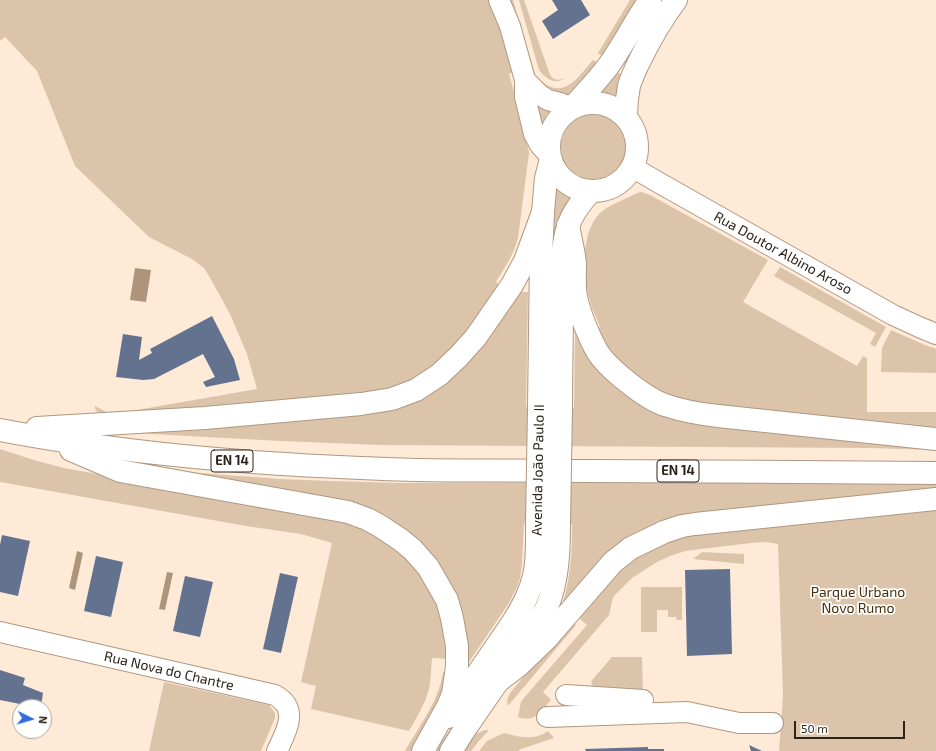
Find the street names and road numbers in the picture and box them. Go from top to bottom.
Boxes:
street label: Rua Doutor Albino Aroso [711,208,855,298]
street label: Avenida João Paulo II [528,404,548,536]
road number: EN 14 [211,450,253,472]
road number: EN 14 [657,460,699,482]
street label: Rua Nova do Chantre [102,648,236,694]

